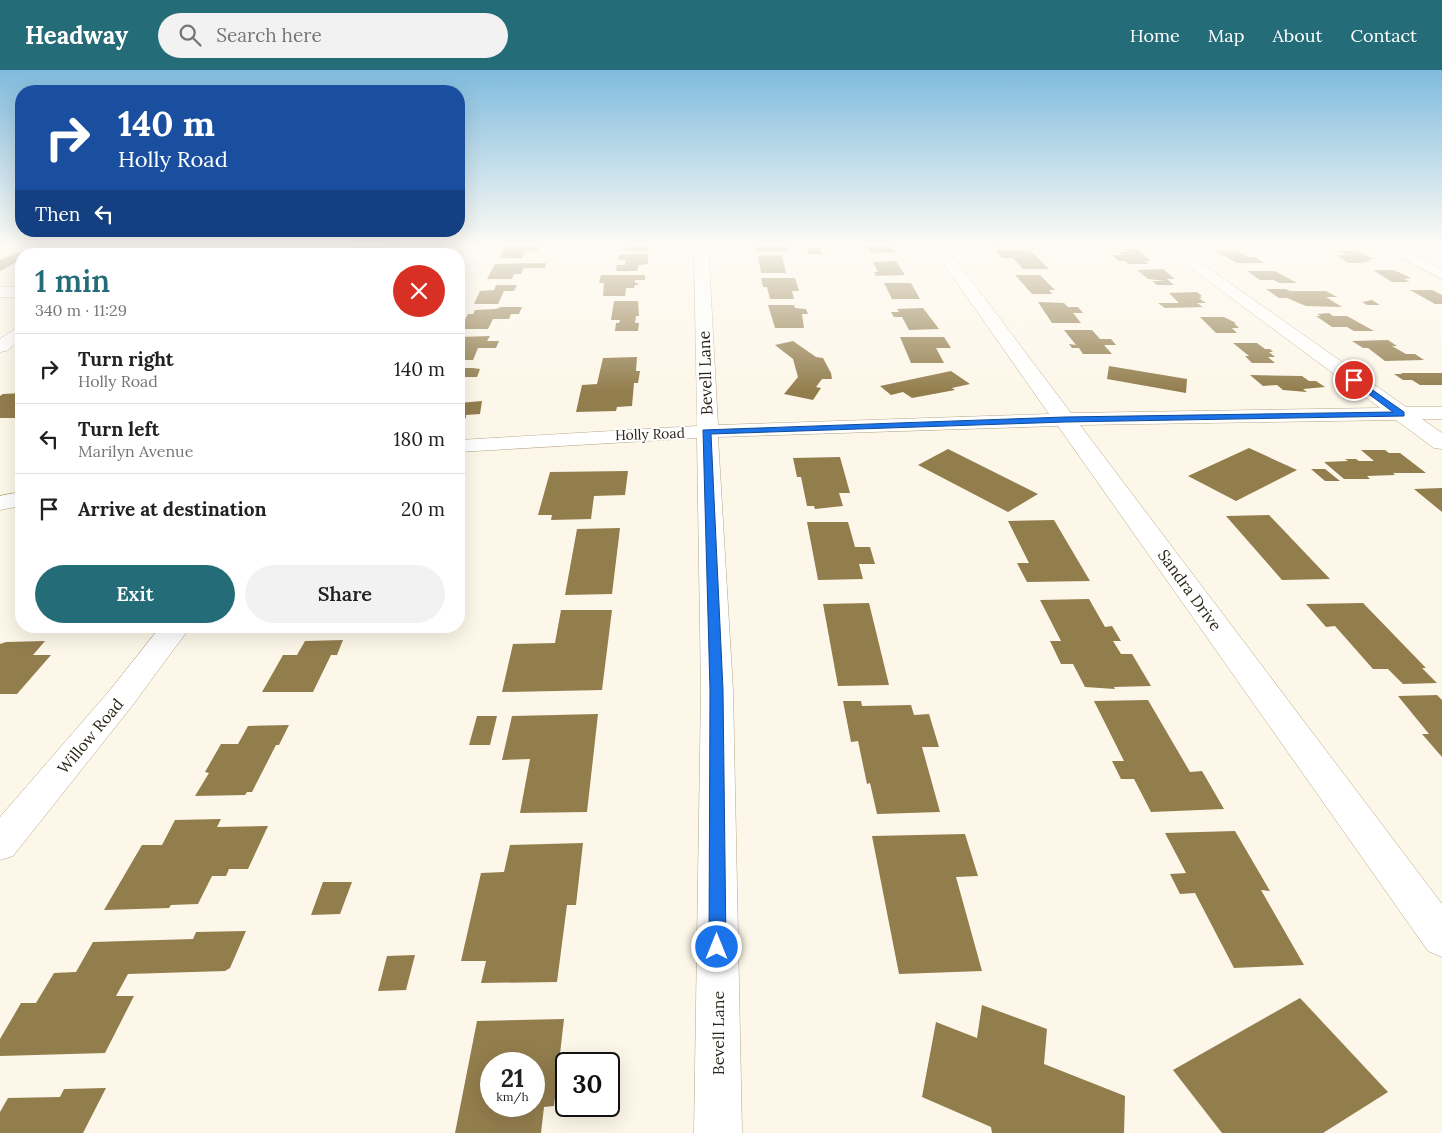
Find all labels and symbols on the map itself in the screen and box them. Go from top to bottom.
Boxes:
street label: Bevell Lane [694,330,716,416]
pin [1333,359,1375,401]
street label: Holly Road [615,424,685,444]
street label: Sandra Drive [1154,545,1226,635]
street label: Willow Road [53,694,128,778]
position arrow [690,920,742,972]
street label: Bevell Lane [708,990,728,1075]
speed limit sign: 30 [555,1052,620,1117]

